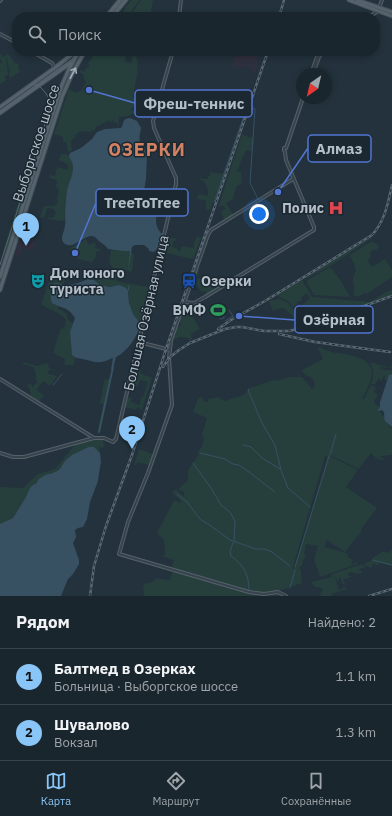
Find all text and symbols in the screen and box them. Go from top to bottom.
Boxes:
search box [12,12,380,56]
icon: search [26,23,48,45]
text: Поиск [58,25,101,44]
one-way arrow [69,67,77,79]
north arrow [296,68,332,104]
street label: Выборгское шоссе [8,81,64,204]
callout: Фреш-теннис [135,90,252,117]
text: Фреш-теннис [144,94,245,113]
callout: Алмаз [308,135,371,162]
district label: ОЗЕРКИ [108,138,186,161]
text: Алмаз [316,139,363,158]
callout: TreeToTree [96,189,188,216]
text: TreeToTree [104,193,180,212]
place label: Полис [282,199,324,217]
hospital icon: Полис [327,199,345,217]
your location [249,204,269,224]
pin: 1 [13,213,39,246]
street label: Большая Озёрная улица [119,233,173,393]
place label: Дом юного туриста [50,264,125,298]
theatre icon: Дом юного туриста [29,272,47,290]
station icon: Озерки [180,272,198,290]
place label: Озерки [201,272,252,290]
place label: ВМФ [173,301,206,319]
sports icon: ВМФ [209,301,227,319]
callout: Озёрная [295,306,373,333]
text: Озёрная [303,310,365,329]
pin: 2 [119,416,145,449]
text: Рядом [16,611,70,633]
text: Найдено: 2 [308,614,376,631]
text: Балтмед в Озерках [54,659,196,678]
text: 1 [25,668,33,685]
text: 1.1 km [336,668,376,685]
text: Больница · Выборгское шоссе [54,678,238,695]
text: Шувалово [54,715,129,734]
text: 2 [25,724,33,741]
text: 1.3 km [336,724,376,741]
text: Вокзал [54,734,98,751]
tab: Карта [41,770,71,808]
tab: Маршрут [153,770,200,808]
tab: Сохранённые [281,770,351,808]

